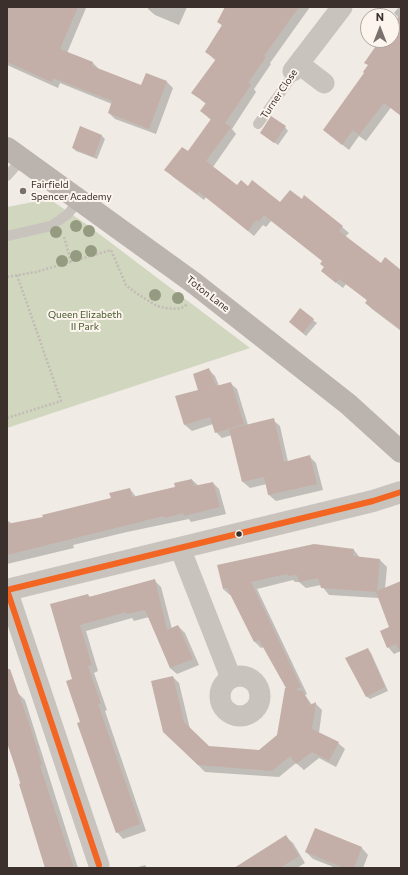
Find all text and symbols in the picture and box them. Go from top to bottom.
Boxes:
north arrow [360,8,400,48]
text: N [376,10,384,23]
street label: Turner Close [258,67,300,121]
place label: Fairfield Spencer Academy [31,179,112,202]
marker: Fairfield Spencer Academy [18,186,28,196]
street label: Toton Lane [184,274,232,314]
park label: Queen Elizabeth II Park [48,309,122,332]
unlabelled marker [234,529,244,539]

